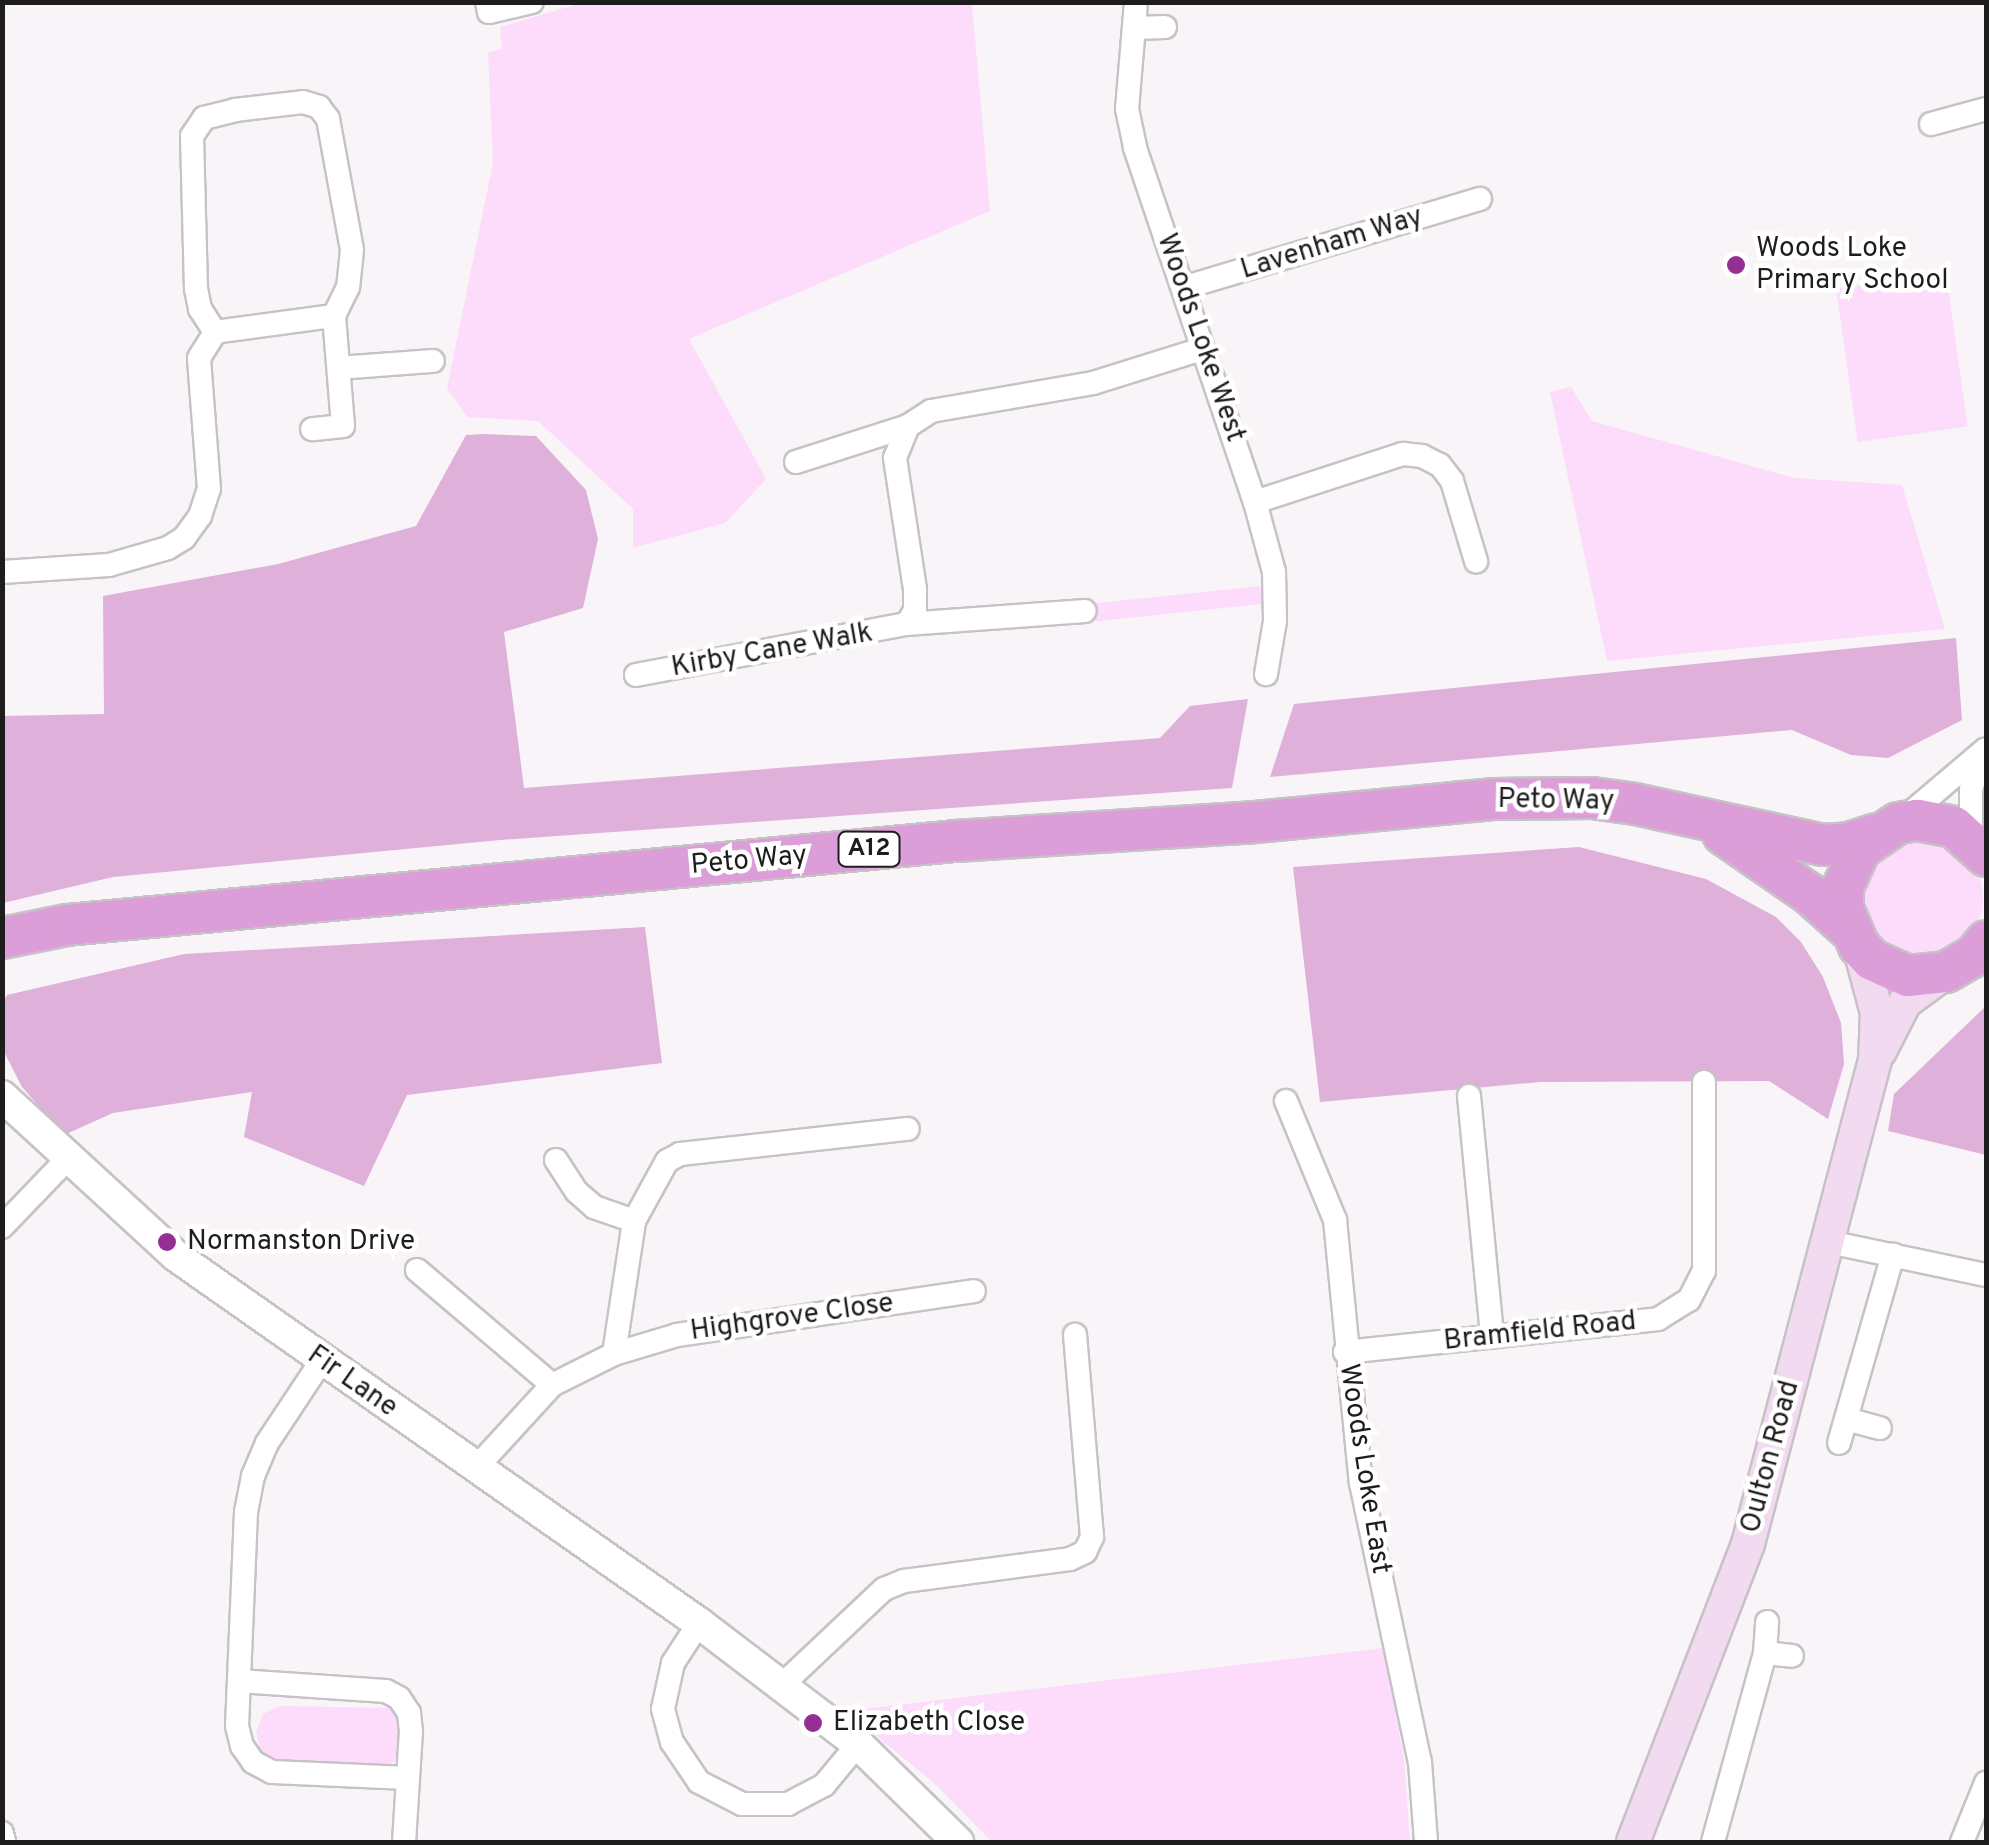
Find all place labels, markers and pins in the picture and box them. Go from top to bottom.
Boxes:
place label: Woods Loke Primary School [1756,232,1948,298]
marker: Woods Loke Primary School [1725,254,1747,276]
place label: Normanston Drive [187,1225,415,1259]
marker: Normanston Drive [156,1231,178,1253]
place label: Elizabeth Close [833,1706,1025,1740]
marker: Elizabeth Close [802,1712,824,1734]

